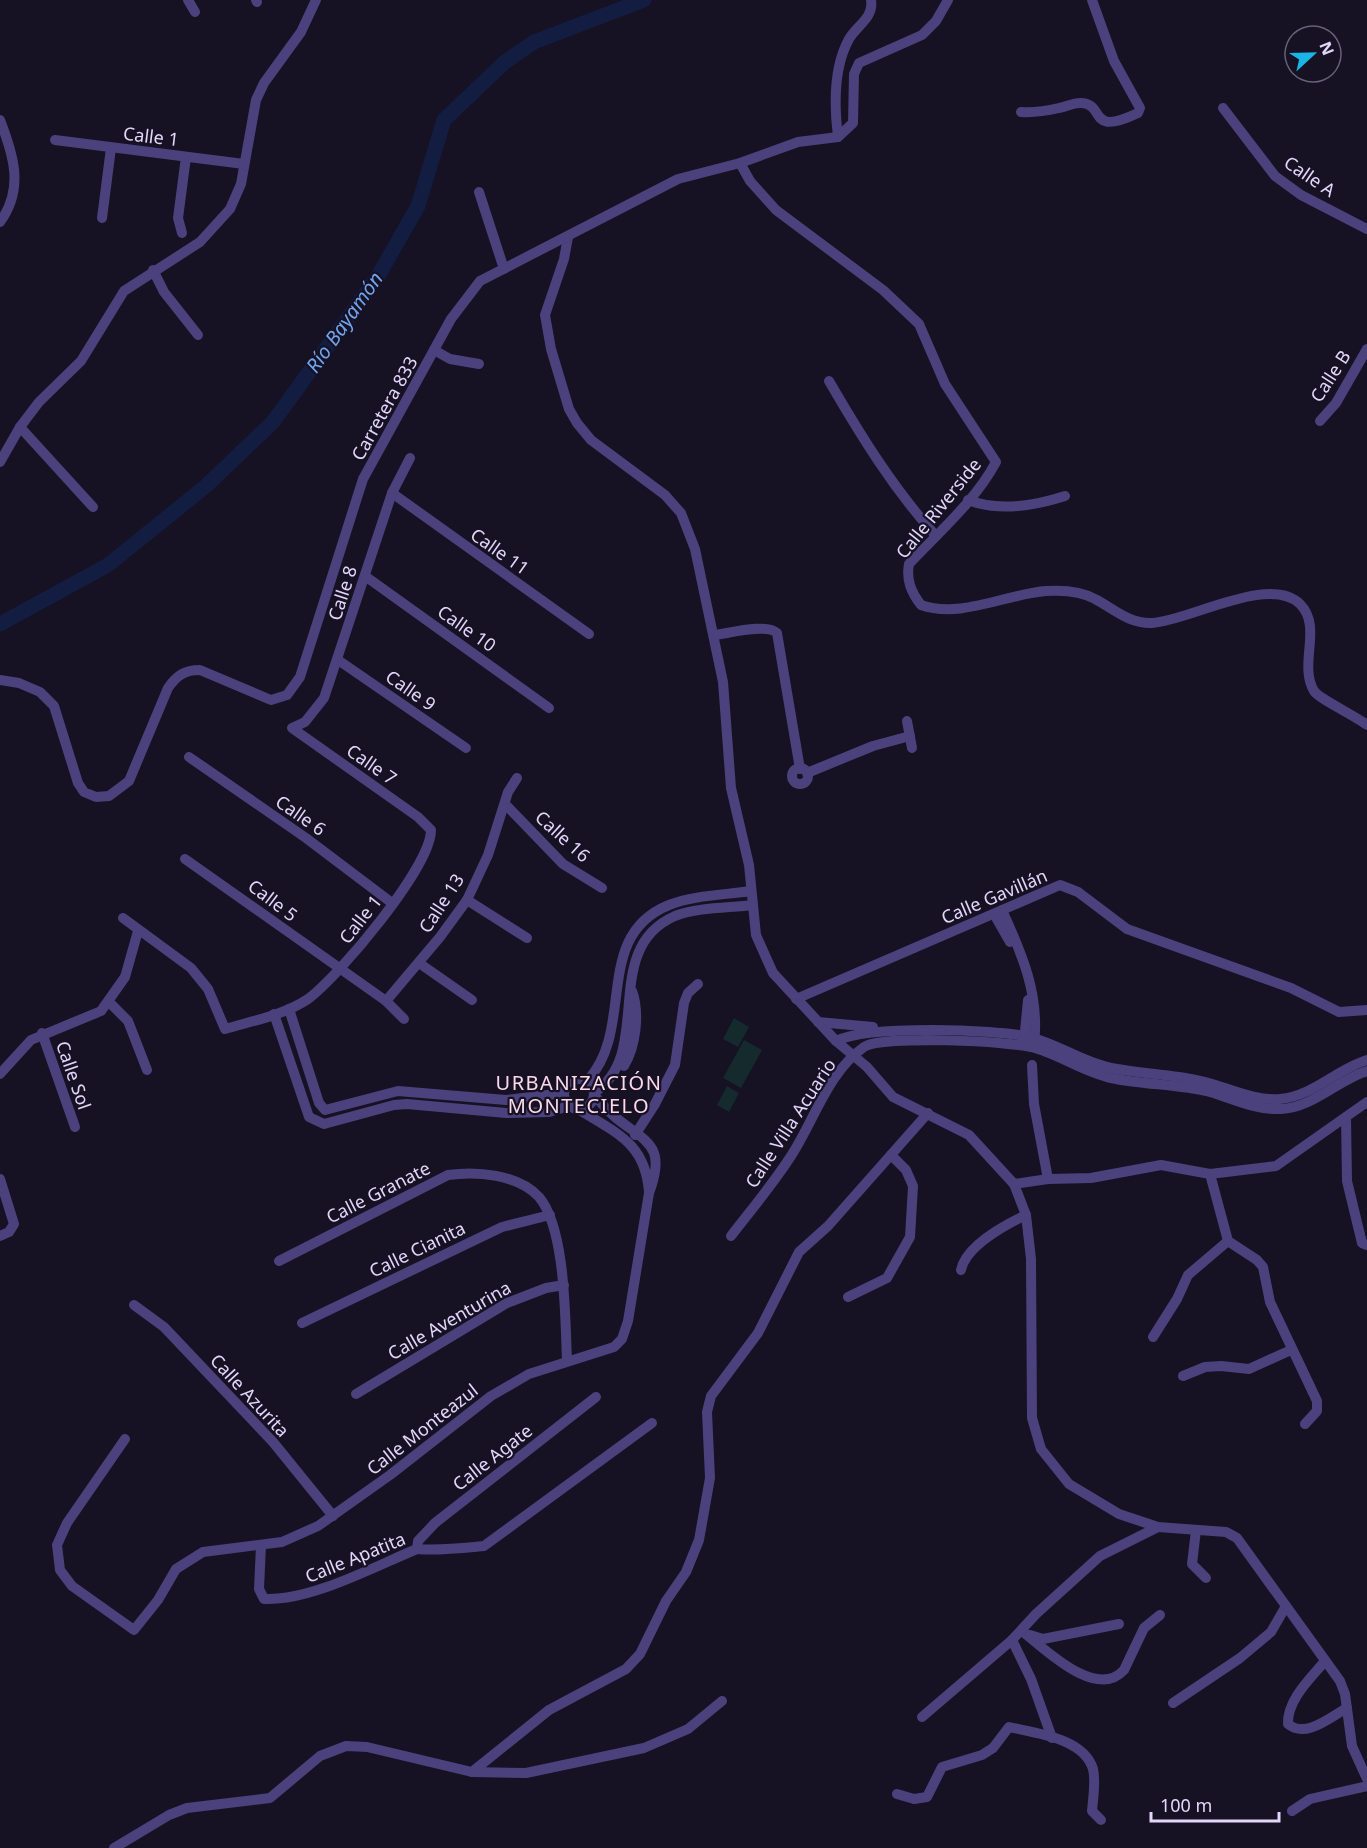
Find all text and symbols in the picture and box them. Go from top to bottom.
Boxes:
north arrow [1283,24,1343,84]
text: N [1314,38,1340,59]
street label: Calle 1 [122,121,180,151]
street label: Calle A [1280,150,1341,202]
water label: Río Bayamón [299,266,389,378]
street label: Calle B [1304,345,1356,407]
street label: Carretera 833 [345,352,423,464]
street label: Calle Riverside [890,453,986,563]
street label: Calle 11 [466,522,534,580]
street label: Calle 8 [322,563,362,623]
street label: Calle 10 [433,599,501,657]
street label: Calle 9 [381,664,441,716]
street label: Calle 7 [342,738,402,790]
street label: Calle 6 [271,789,331,841]
street label: Calle 16 [530,805,596,867]
street label: Calle Gavillán [937,863,1051,929]
street label: Calle 13 [413,869,469,937]
street label: Calle 5 [243,874,303,926]
street label: Calle 1 [333,890,387,948]
street label: Calle Sol [51,1038,97,1112]
street label: Calle Villa Acuario [739,1054,841,1192]
district label: URBANIZACIÓN MONTECIELO [496,1069,662,1119]
street label: Calle Granate [322,1155,434,1229]
street label: Calle Cianita [365,1215,469,1283]
street label: Calle Aventurina [383,1275,515,1365]
street label: Calle Azurita [205,1348,295,1442]
street label: Calle Monteazul [361,1378,483,1480]
street label: Calle Agate [447,1418,537,1496]
street label: Calle Apatita [301,1526,409,1588]
scale bar [1151,1785,1278,1823]
text: 100 m [1160,1793,1212,1817]

